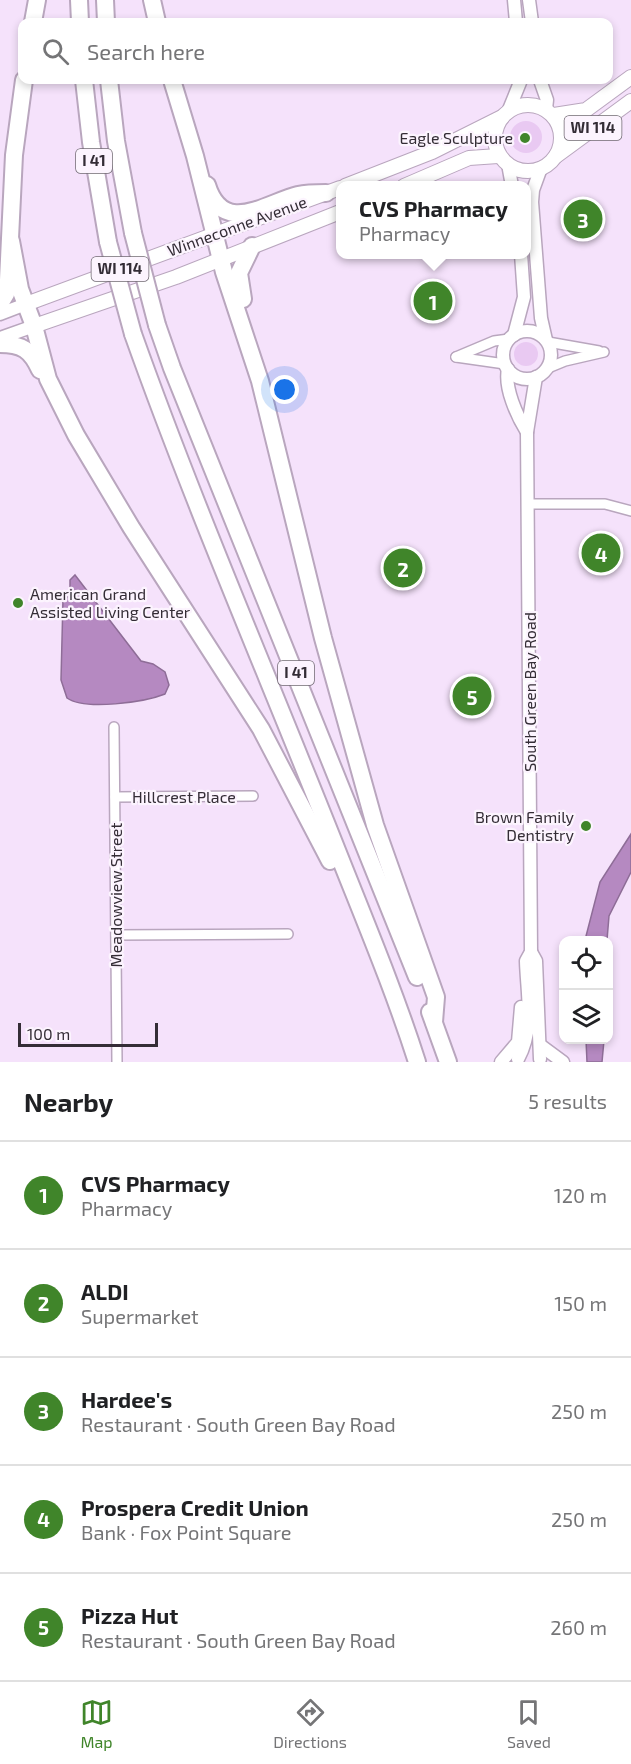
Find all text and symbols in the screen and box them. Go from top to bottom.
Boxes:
search box [18,18,613,84]
icon: search [39,35,72,68]
text: Search here [87,38,205,64]
road number: WI 114 [564,116,622,140]
place label: Eagle Sculpture [399,128,513,147]
marker: Eagle Sculpture [518,131,532,145]
road number: I 41 [76,149,112,173]
popup [336,181,531,259]
street label: Winneconne Avenue [164,191,309,260]
text: CVS Pharmacy [359,195,508,221]
pin: 3 [564,196,602,242]
text: Pharmacy [359,221,450,245]
road number: WI 114 [92,257,148,281]
pin: 1 [414,278,452,324]
your location [270,375,299,404]
pin: 4 [582,530,620,576]
pin: 2 [384,546,422,590]
place label: American Grand Assisted Living Center [30,584,191,621]
marker: American Grand Assisted Living Center [11,596,25,610]
street label: South Green Bay Road [520,612,539,772]
road number: I 41 [278,661,314,685]
pin: 5 [452,674,492,718]
street label: Hillcrest Place [132,787,236,806]
place label: Brown Family Dentistry [475,807,575,844]
marker: Brown Family Dentistry [579,819,593,833]
street label: Meadowview Street [106,823,125,967]
map controls [559,936,613,1044]
button: locate [559,936,613,990]
button: layers [559,990,613,1044]
scale bar [18,1020,158,1048]
text: 100 m [27,1024,70,1043]
text: Nearby [24,1086,113,1117]
text: 5 results [528,1089,607,1113]
text: CVS Pharmacy [81,1170,230,1196]
text: 1 [39,1183,48,1207]
text: 120 m [554,1183,607,1207]
text: Pharmacy [81,1196,172,1220]
text: ALDI [81,1278,129,1304]
text: 2 [38,1291,49,1315]
text: 150 m [554,1291,607,1315]
text: Supermarket [81,1304,199,1328]
text: Hardee's [81,1386,172,1412]
text: 3 [38,1399,49,1423]
text: 250 m [551,1399,607,1423]
text: Restaurant · South Green Bay Road [81,1412,396,1436]
text: Prospera Credit Union [81,1494,309,1520]
text: 4 [37,1507,50,1531]
text: 250 m [551,1507,607,1531]
text: Bank · Fox Point Square [81,1520,291,1544]
text: Pizza Hut [81,1602,178,1628]
text: 5 [38,1615,49,1639]
text: 260 m [550,1615,607,1639]
text: Restaurant · South Green Bay Road [81,1628,396,1652]
tab: Map [80,1696,113,1751]
tab: Directions [273,1696,347,1751]
tab: Saved [507,1696,551,1751]

